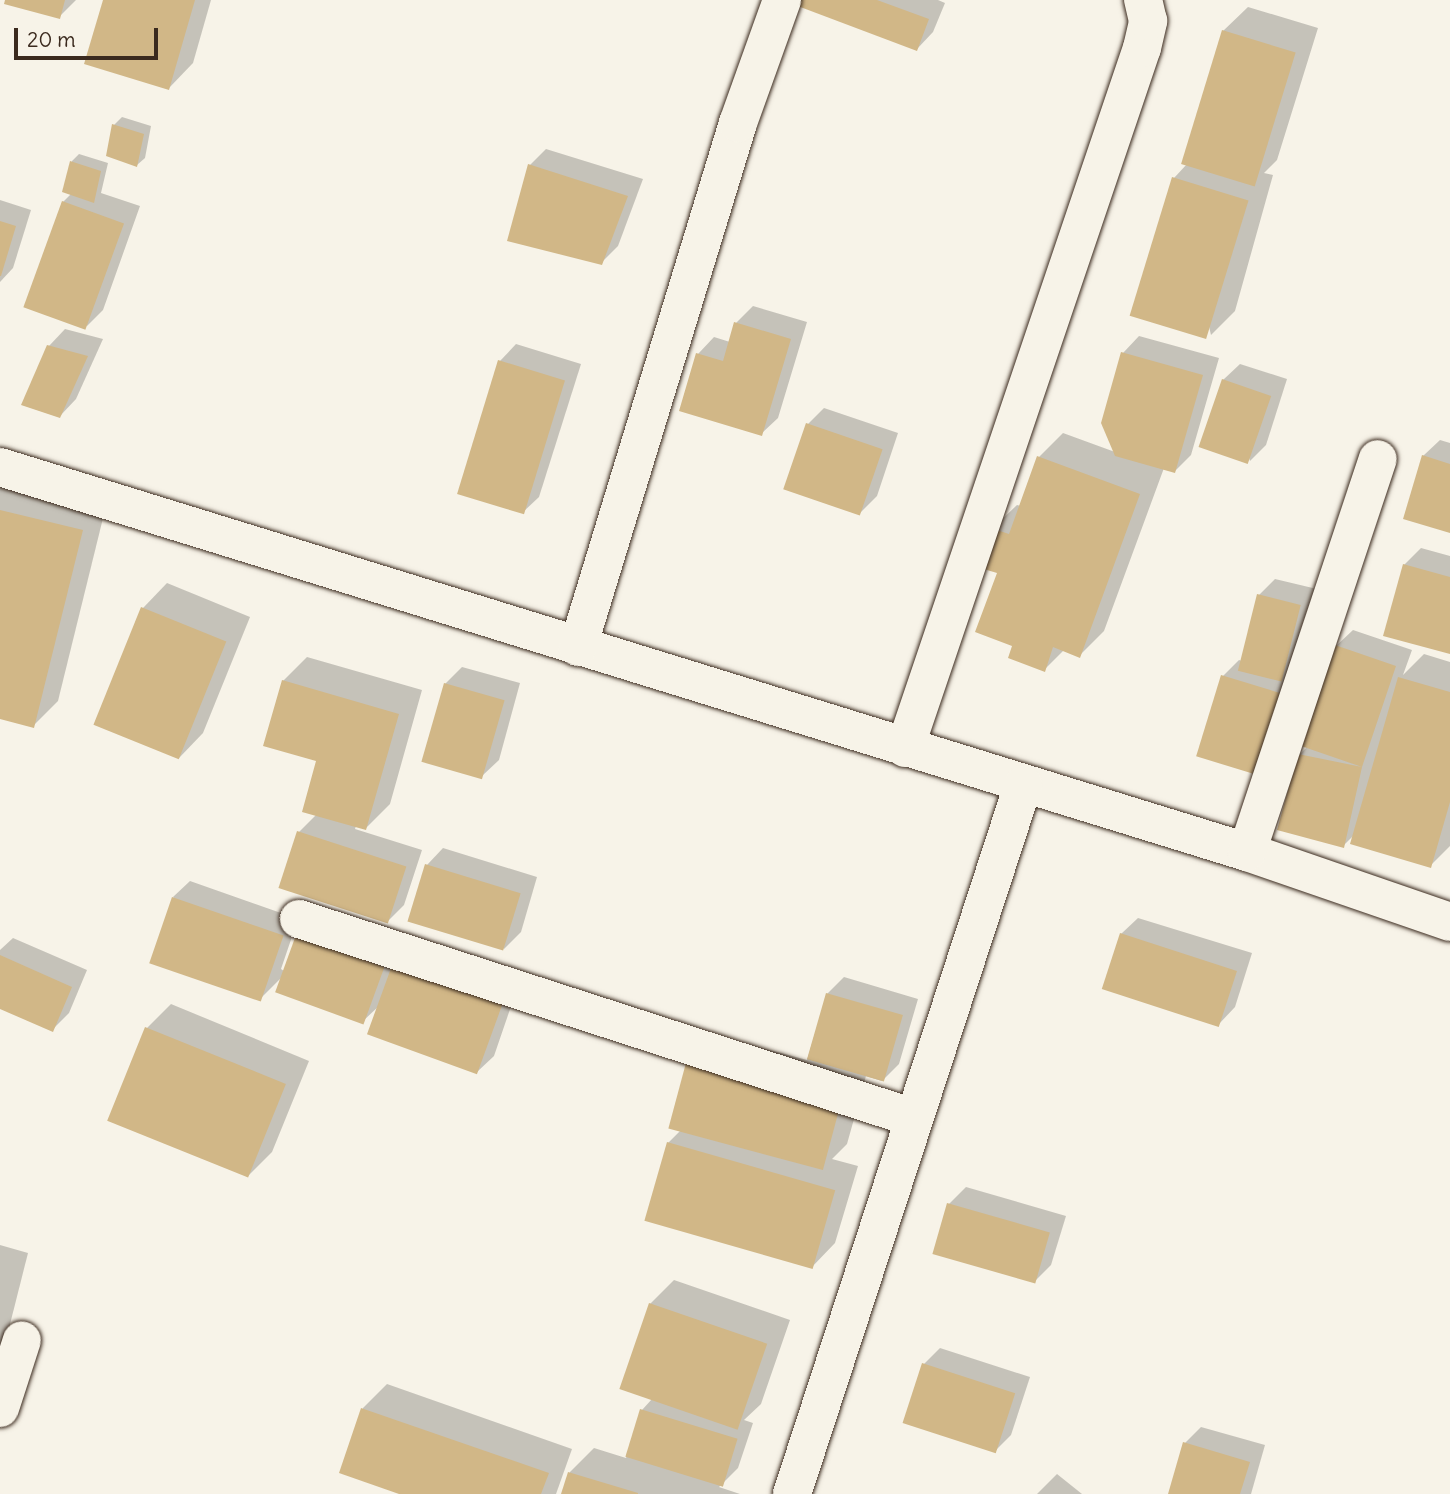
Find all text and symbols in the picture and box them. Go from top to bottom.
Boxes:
scale bar [18,14,161,58]
text: 20 m [27,26,76,53]

